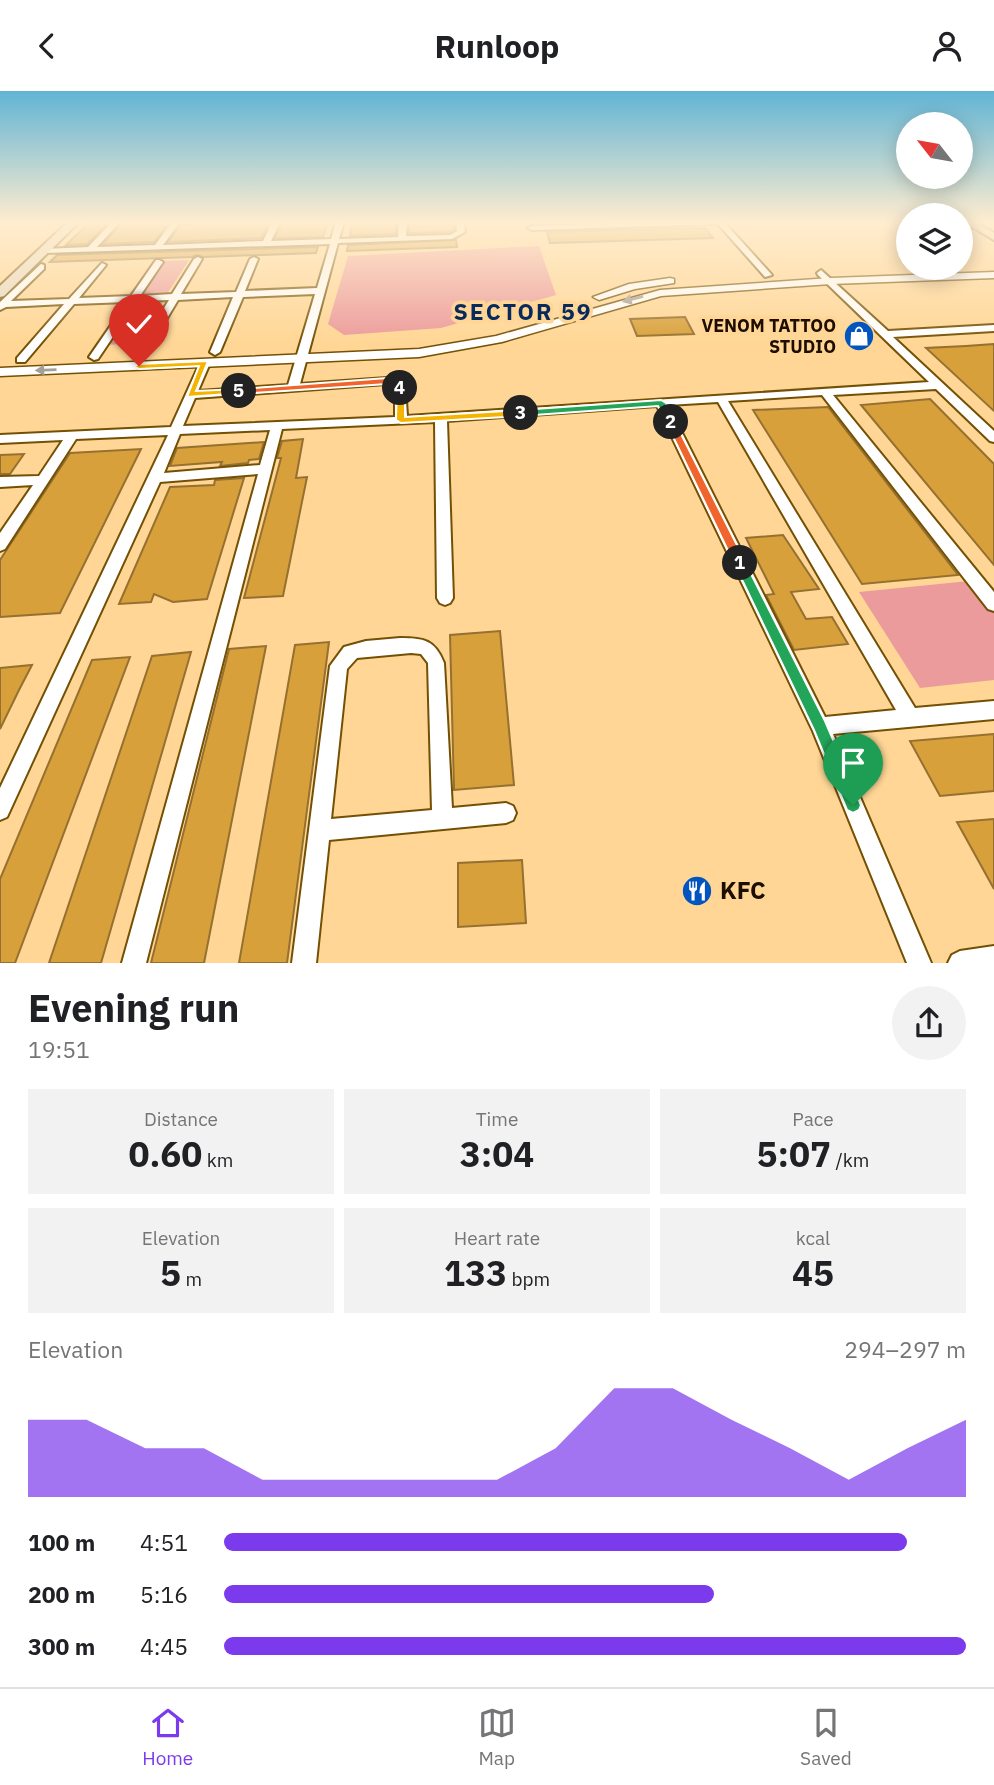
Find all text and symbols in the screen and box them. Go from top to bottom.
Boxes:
text: Runloop [435,25,559,67]
icon: back [28,27,66,65]
icon: person [928,27,966,65]
north arrow [896,112,973,189]
map controls [896,112,973,280]
button: layers [896,203,973,280]
pin [109,294,169,366]
one-way arrow [622,295,643,305]
district label: SECTOR 59 [453,296,593,326]
icon: check [120,305,158,343]
place label: VENOM TATTOO STUDIO [701,314,836,358]
shop icon: VENOM TATTOO STUDIO [842,319,876,353]
one-way arrow [34,365,56,376]
pin: 4 [382,371,418,405]
pin: 5 [222,373,256,409]
text: 4 [394,375,405,399]
text: 5 [233,378,244,402]
pin: 3 [504,395,538,431]
text: 3 [515,400,526,424]
pin: 2 [654,405,688,439]
text: 2 [665,409,676,433]
pin: 1 [722,545,758,581]
text: 1 [734,550,745,574]
pin [823,733,883,805]
icon: arrive [834,744,872,782]
restaurant icon: KFC [680,874,714,908]
place label: KFC [720,874,766,906]
text: Evening run [28,983,239,1032]
button: share [892,986,966,1060]
text: 19:51 [28,1034,90,1064]
text: Distance [144,1107,218,1131]
text: Time [476,1107,518,1131]
text: Pace [792,1107,834,1131]
text: 0.60 [129,1131,202,1177]
text: 3:04 [460,1131,534,1177]
text: 5:07 [757,1131,831,1177]
text: km [202,1148,233,1172]
text: /km [831,1148,869,1172]
text: Elevation [142,1226,220,1250]
text: Heart rate [454,1226,540,1250]
text: kcal [796,1226,830,1250]
text: 5 [160,1250,181,1296]
text: 133 [444,1250,507,1296]
text: 45 [792,1250,834,1296]
text: m [181,1267,202,1291]
text: bpm [507,1267,550,1291]
text: Elevation [28,1334,123,1364]
text: 294–297 m [844,1334,966,1364]
text: 100 m [28,1527,95,1557]
text: 4:51 [140,1527,188,1557]
text: 200 m [28,1579,95,1609]
text: 5:16 [140,1579,188,1609]
text: 300 m [28,1631,95,1661]
text: 4:45 [140,1631,188,1661]
tab: Home [142,1704,193,1770]
tab: Map [478,1704,516,1770]
tab: Saved [800,1704,852,1770]

